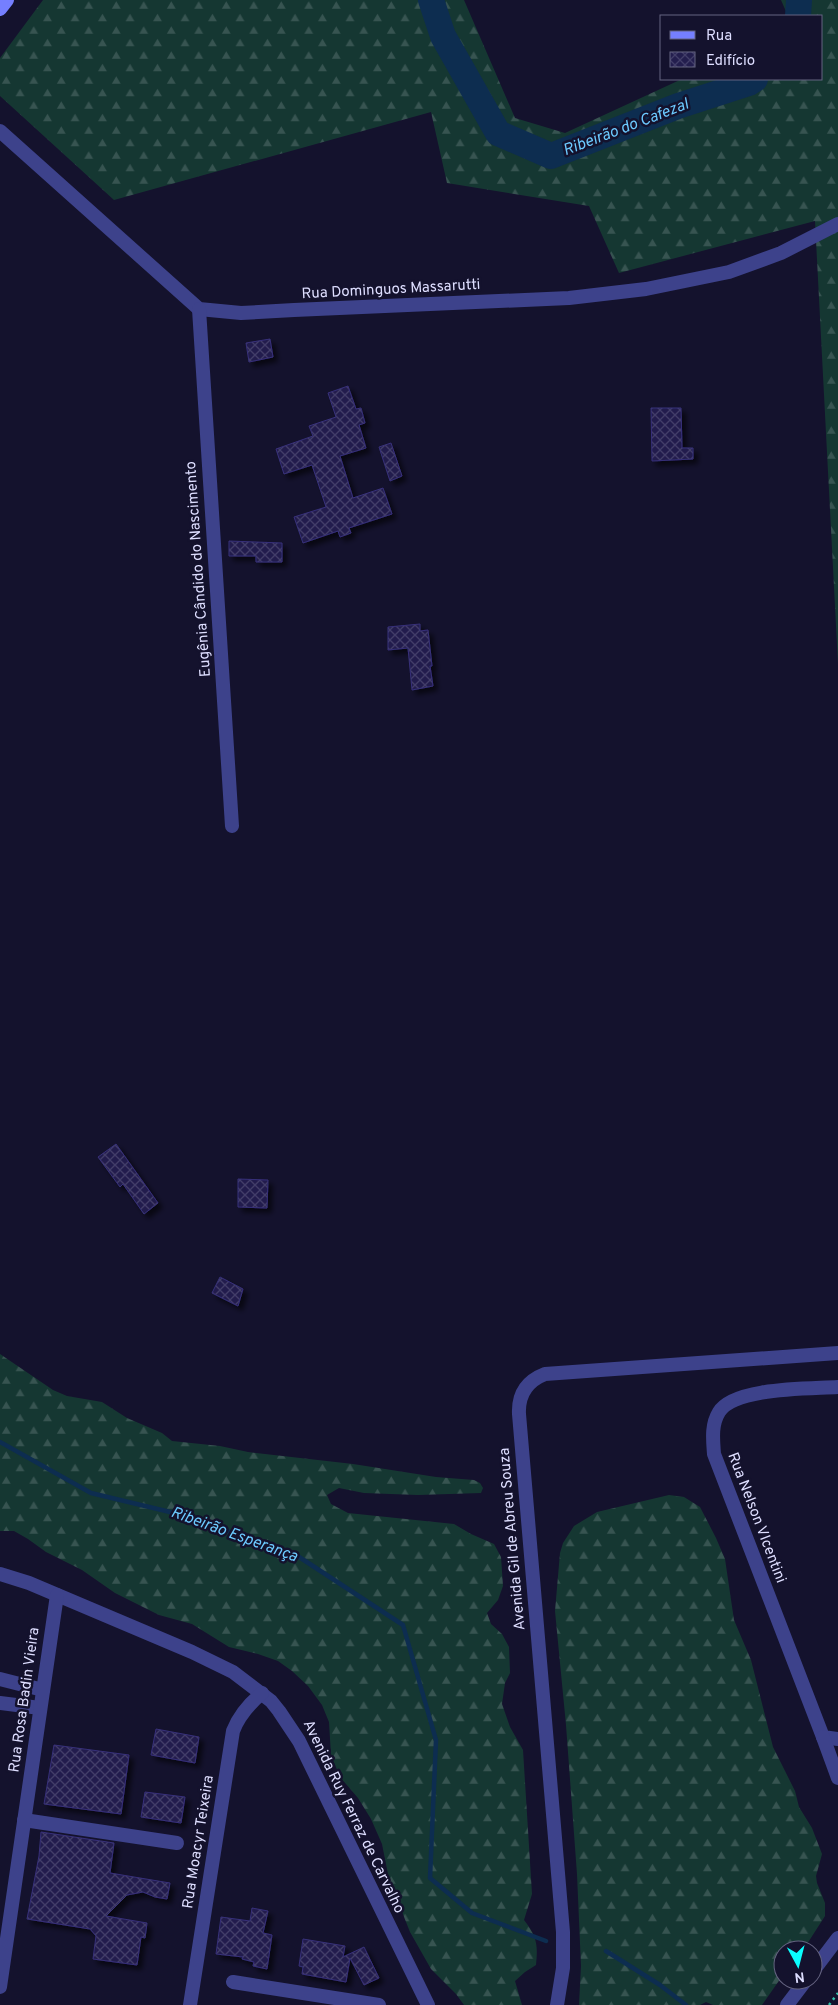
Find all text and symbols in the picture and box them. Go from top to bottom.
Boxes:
legend [660,15,823,80]
text: Rua [706,27,732,46]
text: Edifício [706,52,755,71]
water label: Ribeirão do Cafezal [560,94,693,161]
street label: Rua Dominguos Massarutti [301,276,481,304]
street label: Eugênia Cândido do Nascimento [182,460,216,678]
street label: Avenida Gil de Abreu Souza [496,1447,530,1631]
street label: Rua Nelson VIcentini [722,1450,790,1586]
water label: Ribeirão Esperança [168,1503,301,1567]
street label: Rua Rosa Badin Vieira [5,1626,45,1774]
street label: Avenida Ruy Ferraz de Carvalho [298,1717,408,1917]
street label: Rua Moacyr Teixeira [179,1774,219,1910]
north arrow [773,1940,823,1990]
text: N [793,1967,805,1985]

